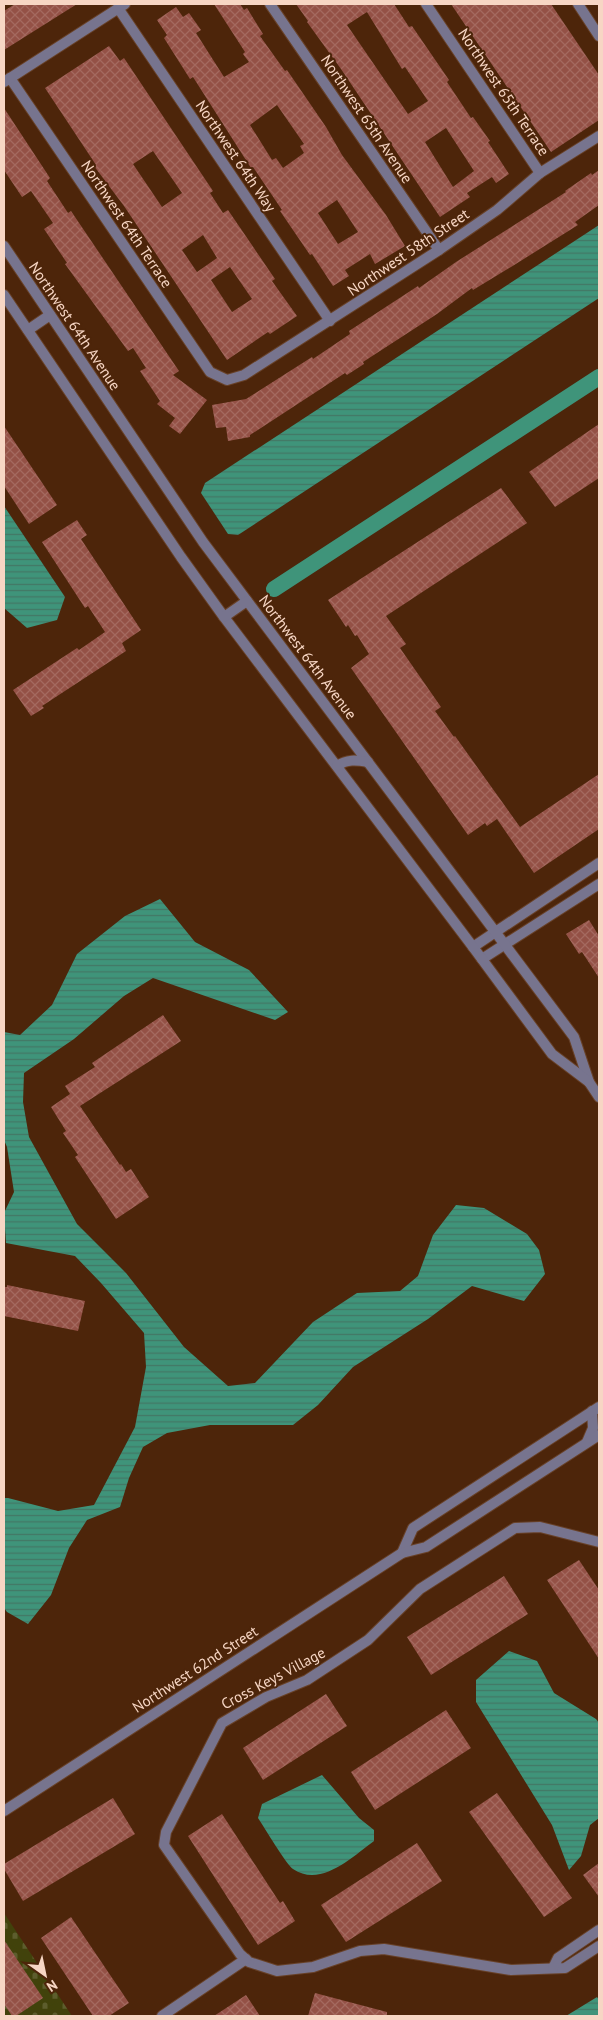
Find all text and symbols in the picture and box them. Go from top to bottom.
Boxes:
street label: Northwest 65th Terrace [454,25,554,159]
street label: Northwest 65th Avenue [317,51,417,187]
street label: Northwest 64th Way [192,97,280,215]
street label: Northwest 64th Terrace [77,157,177,291]
street label: Northwest 58th Street [343,204,473,300]
street label: Northwest 64th Avenue [25,258,125,394]
street label: Northwest 64th Avenue [255,591,361,723]
street label: Northwest 62nd Street [129,1621,261,1717]
street label: Cross Keys Village [218,1643,328,1713]
north arrow [20,1950,70,2000]
text: N [43,1976,61,1996]

